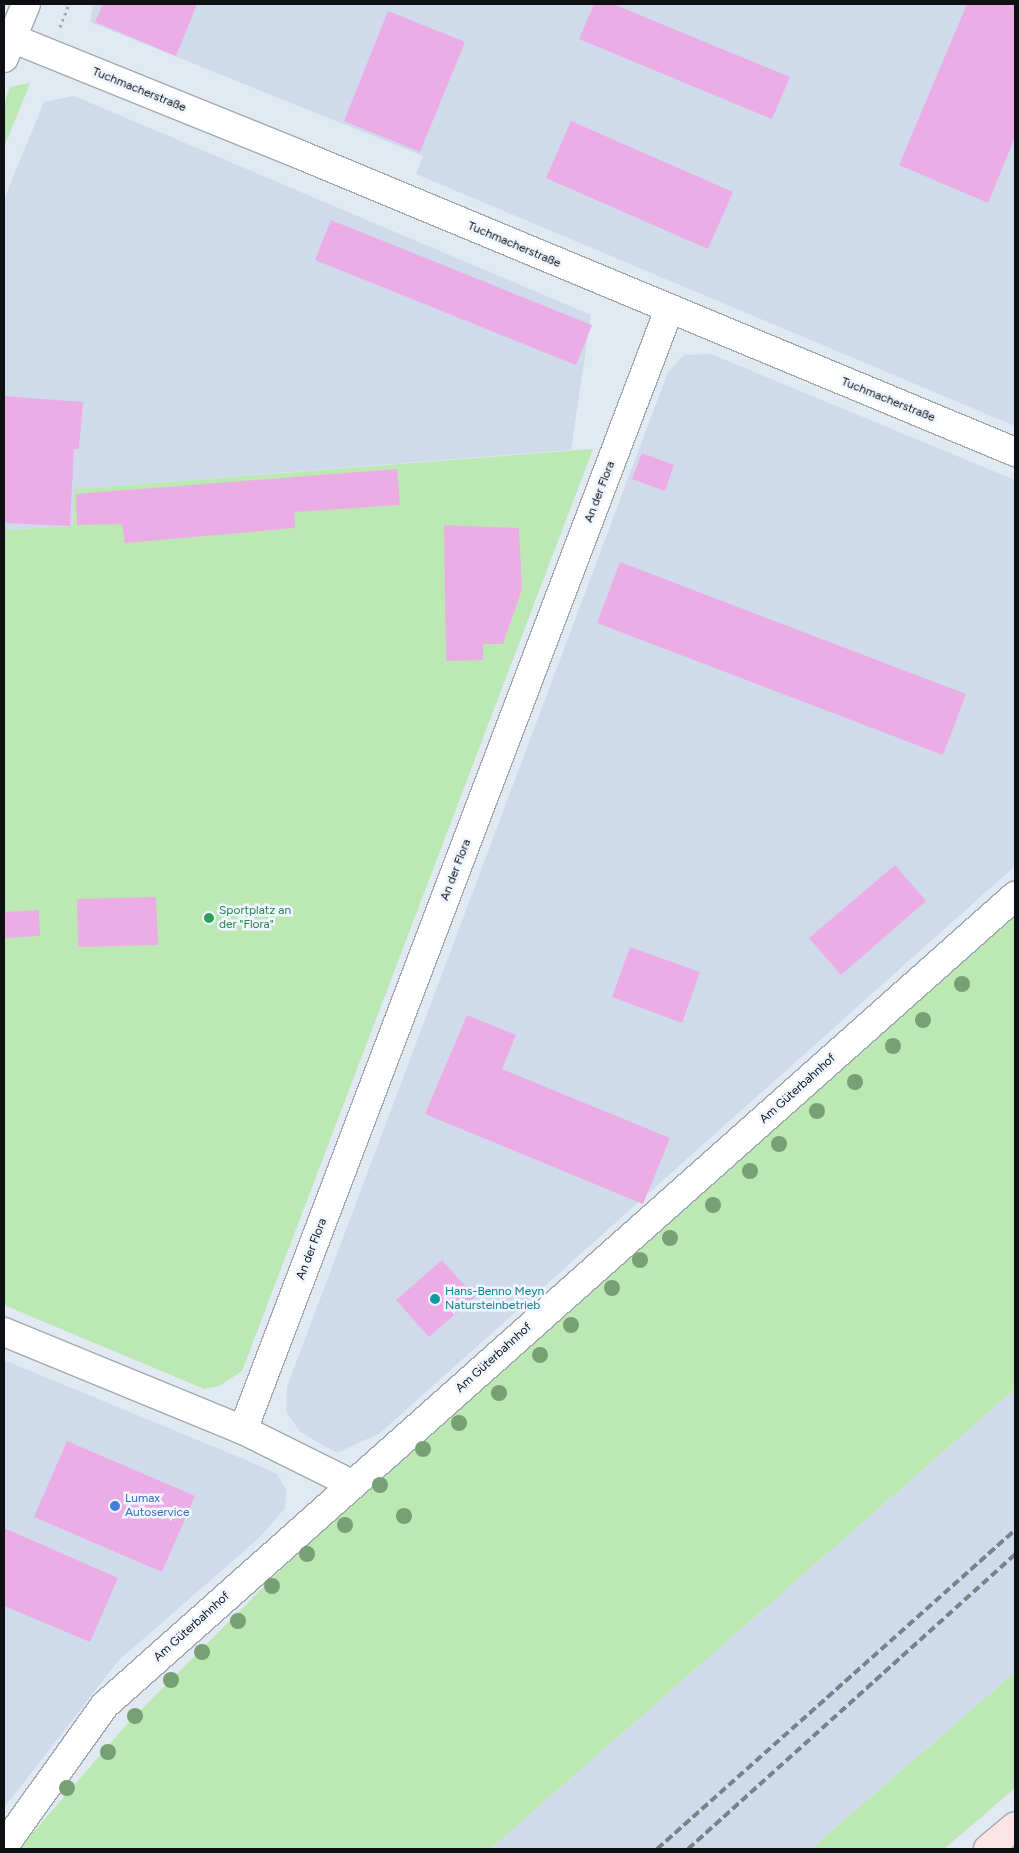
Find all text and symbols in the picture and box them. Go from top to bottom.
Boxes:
street label: Tuchmacherstraße [90,65,188,115]
street label: Tuchmacherstraße [465,219,563,271]
street label: Tuchmacherstraße [839,375,937,425]
street label: An der Flora [582,459,618,525]
street label: An der Flora [438,837,474,903]
place label: Sportplatz an der "Flora" [219,904,291,932]
marker: Sportplatz an der "Flora" [203,912,215,924]
street label: Am Güterbahnhof [757,1051,839,1127]
street label: An der Flora [294,1216,330,1282]
place label: Hans-Benno Meyn Natursteinbetrieb [445,1285,544,1313]
marker: Hans-Benno Meyn Natursteinbetrieb [429,1293,441,1305]
street label: Am Güterbahnhof [453,1320,535,1396]
place label: Lumax Autoservice [125,1492,190,1520]
marker: Lumax Autoservice [109,1500,121,1512]
street label: Am Güterbahnhof [151,1589,233,1665]

